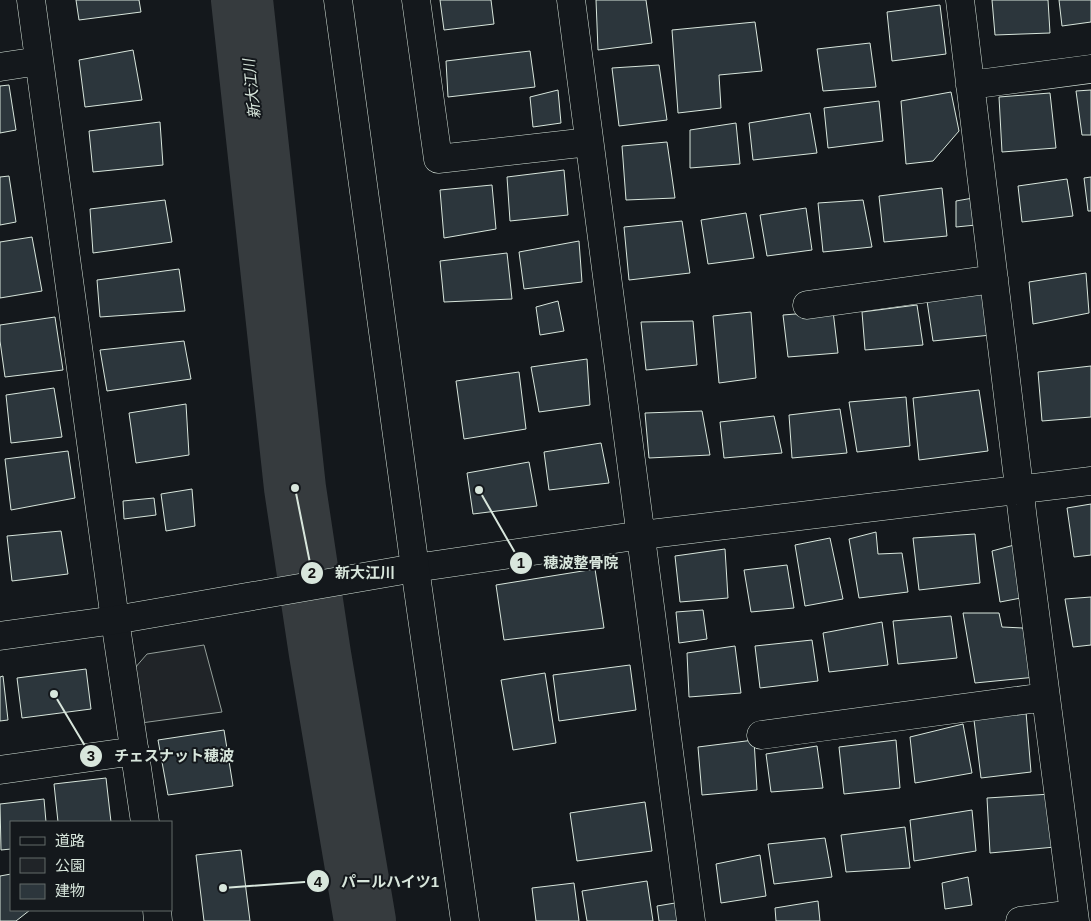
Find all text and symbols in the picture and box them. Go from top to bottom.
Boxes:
water label: 新大江川 [240,56,263,120]
callout: 穂波整骨院 [508,548,628,578]
text: 1 [517,554,525,571]
text: 穂波整骨院 [543,554,619,571]
callout: 新大江川 [300,558,405,588]
text: 2 [308,564,316,581]
text: 新大江川 [335,564,395,581]
callout: チェスナット穂波 [79,741,244,771]
text: 3 [87,747,95,764]
text: チェスナット穂波 [114,747,234,764]
legend [10,821,172,911]
text: 道路 [55,832,85,849]
text: 公園 [55,857,85,874]
callout: パールハイツ1 [306,866,449,896]
text: 4 [314,873,323,890]
text: パールハイツ1 [341,873,439,890]
text: 建物 [55,882,85,899]

